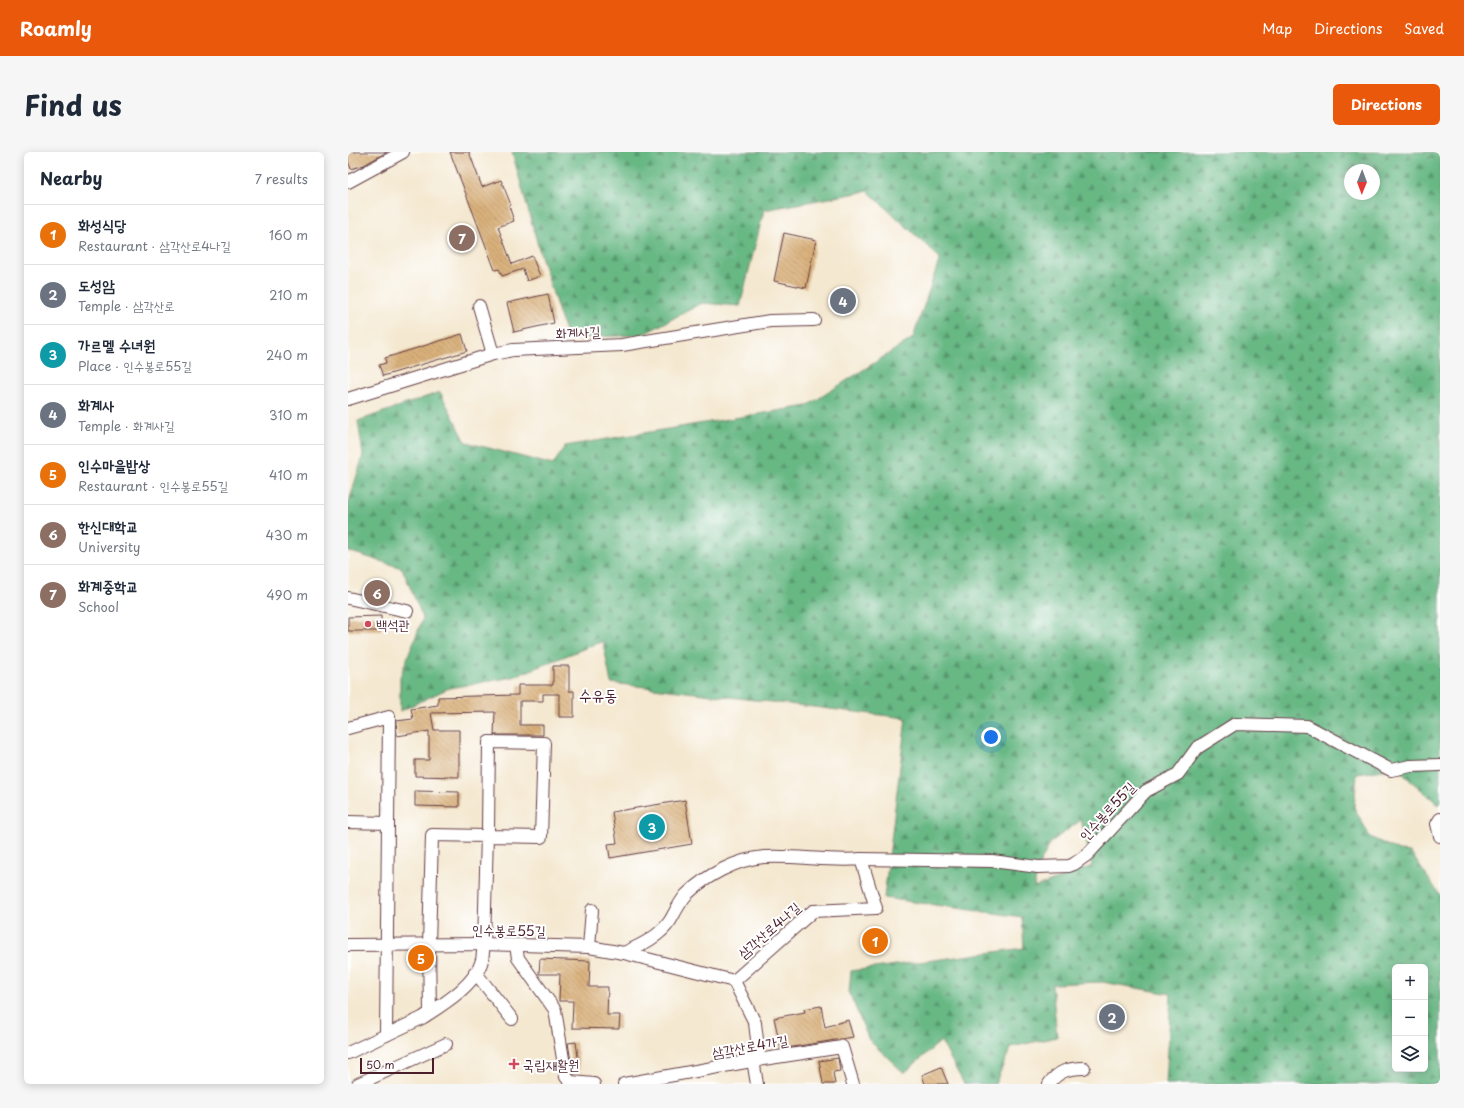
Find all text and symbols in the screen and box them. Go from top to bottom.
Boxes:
text: Roamly [20,14,92,42]
text: Map [1262,18,1292,39]
text: Directions [1314,18,1382,39]
text: Saved [1404,18,1444,39]
text: Find us [24,83,122,126]
button: Directions [1333,84,1440,125]
north arrow [1344,164,1380,200]
text: Nearby [40,165,102,191]
text: 7 results [255,169,308,188]
text: 화성식당 [78,213,126,236]
pin: 7 [449,223,475,253]
text: 1 [50,225,56,244]
text: 160 m [269,225,308,244]
text: Restaurant · 삼각산로4나길 [78,236,231,255]
text: 도성암 [78,273,114,296]
text: 2 [48,285,58,304]
text: 210 m [269,285,308,304]
pin: 4 [830,286,856,316]
text: Temple · 삼각산로 [78,296,175,315]
street label: 화계사길 [555,320,602,344]
text: 가르멜 수녀원 [78,333,155,356]
text: 3 [49,345,57,364]
text: 240 m [266,345,308,364]
text: Place · 인수봉로55길 [78,356,192,375]
text: 화계사 [78,393,114,416]
text: 4 [49,405,57,424]
text: 310 m [269,405,308,424]
text: Temple · 화계사길 [78,416,175,435]
text: 인수마을밥상 [78,453,150,476]
text: 5 [49,465,57,484]
text: 410 m [269,465,308,484]
text: Restaurant · 인수봉로55길 [78,476,228,495]
text: 한신대학교 [78,514,138,537]
text: 6 [48,525,58,544]
text: 430 m [266,525,308,544]
text: University [78,537,140,556]
text: 화계중학교 [78,574,138,597]
pin: 6 [364,578,390,608]
text: 7 [49,585,57,604]
text: 490 m [266,585,308,604]
text: School [78,597,119,616]
place label: 백석관 [376,614,410,635]
marker: 백석관 [363,619,373,629]
district label: 수유동 [579,682,617,706]
your location [981,727,1001,747]
street label: 인수봉로55길 [1074,776,1140,845]
pin: 3 [639,812,665,842]
street label: 삼각산로4나길 [733,896,805,963]
street label: 인수봉로55길 [472,919,547,941]
pin: 1 [862,926,888,956]
pin: 5 [408,943,434,973]
map controls [1392,964,1428,1072]
button: + [1392,964,1428,1000]
button: − [1392,1000,1428,1036]
pin: 2 [1099,1002,1125,1032]
street label: 삼각산로4가길 [710,1029,790,1063]
button: layers [1392,1036,1428,1072]
place label: 국립재활원 [523,1054,579,1075]
scale bar [360,1056,434,1075]
text: 50 m [366,1056,395,1073]
marker: 국립재활원 [508,1058,520,1070]

